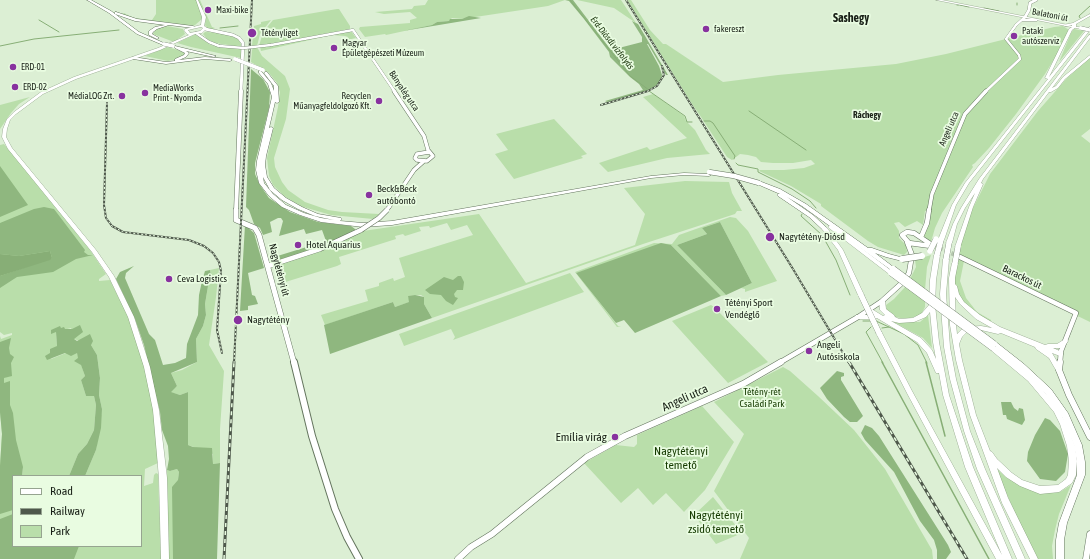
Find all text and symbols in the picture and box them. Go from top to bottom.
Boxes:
marker: Maxi-bike [203,5,213,15]
place label: Maxi-bike [216,5,248,15]
street label: Balatoni út [1031,6,1069,24]
district label: Sashegy [833,11,869,25]
water label: Érd-Diósdi vízfolyás [588,15,636,71]
marker: fakereszt [701,24,711,34]
place label: fakereszt [714,24,744,34]
place label: Pataki autószerviz [1022,26,1059,47]
marker: Tétényliget [246,27,258,39]
place label: Tétényliget [261,28,298,38]
marker: Pataki autószerviz [1009,31,1019,41]
place label: Magyar Épületgépészeti Múzeum [342,38,424,59]
marker: Magyar Épületgépészeti Múzeum [329,43,339,53]
marker: ERD-01 [8,62,18,72]
place label: ERD-01 [21,62,45,72]
street label: Bányalég utca [387,69,421,113]
marker: ERD-02 [10,82,20,92]
place label: ERD-02 [23,82,47,92]
place label: MediaWorks Print - Nyomda [153,83,202,104]
marker: MediaWorks Print - Nyomda [140,88,150,98]
place label: MédiaLOG Zrt. [68,91,114,101]
marker: MédiaLOG Zrt. [117,91,127,101]
place label: Recyclen Műanyagfeldolgozó Kft. [293,91,371,112]
marker: Recyclen Műanyagfeldolgozó Kft. [374,96,384,106]
district label: Ráchegy [853,110,881,120]
street label: Angeli utca [937,110,961,148]
place label: Beck&Beck autóbontó [377,183,417,206]
marker: Beck&Beck autóbontó [364,190,374,200]
marker: Nagytétény-Diósd [764,231,776,243]
place label: Nagytétény-Diósd [779,231,845,243]
place label: Hotel Aquarius [306,239,361,251]
marker: Hotel Aquarius [293,240,303,250]
street label: Nagytétényi út [266,242,292,298]
street label: Barackos út [1000,262,1044,292]
place label: Ceva Logistics [177,273,227,285]
marker: Ceva Logistics [164,274,174,284]
place label: Tétényi Sport Vendéglő [725,297,773,320]
marker: Tétényi Sport Vendéglő [712,304,722,314]
marker: Nagytétény [232,314,244,326]
place label: Nagytétény [247,314,290,326]
place label: Angeli Autósiskola [817,339,860,362]
marker: Angeli Autósiskola [804,346,814,356]
street label: Angeli utca [660,381,710,415]
park label: Tétény-rét Családi Park [739,386,785,410]
place label: Emília virág [556,430,607,444]
marker: Emília virág [610,432,620,442]
park label: Nagytétényi temető [654,444,708,472]
legend [12,475,142,547]
text: Road [50,484,73,498]
text: Railway [50,504,85,518]
park label: Nagytétényi zsidó temető [688,508,744,536]
text: Park [50,524,70,538]

